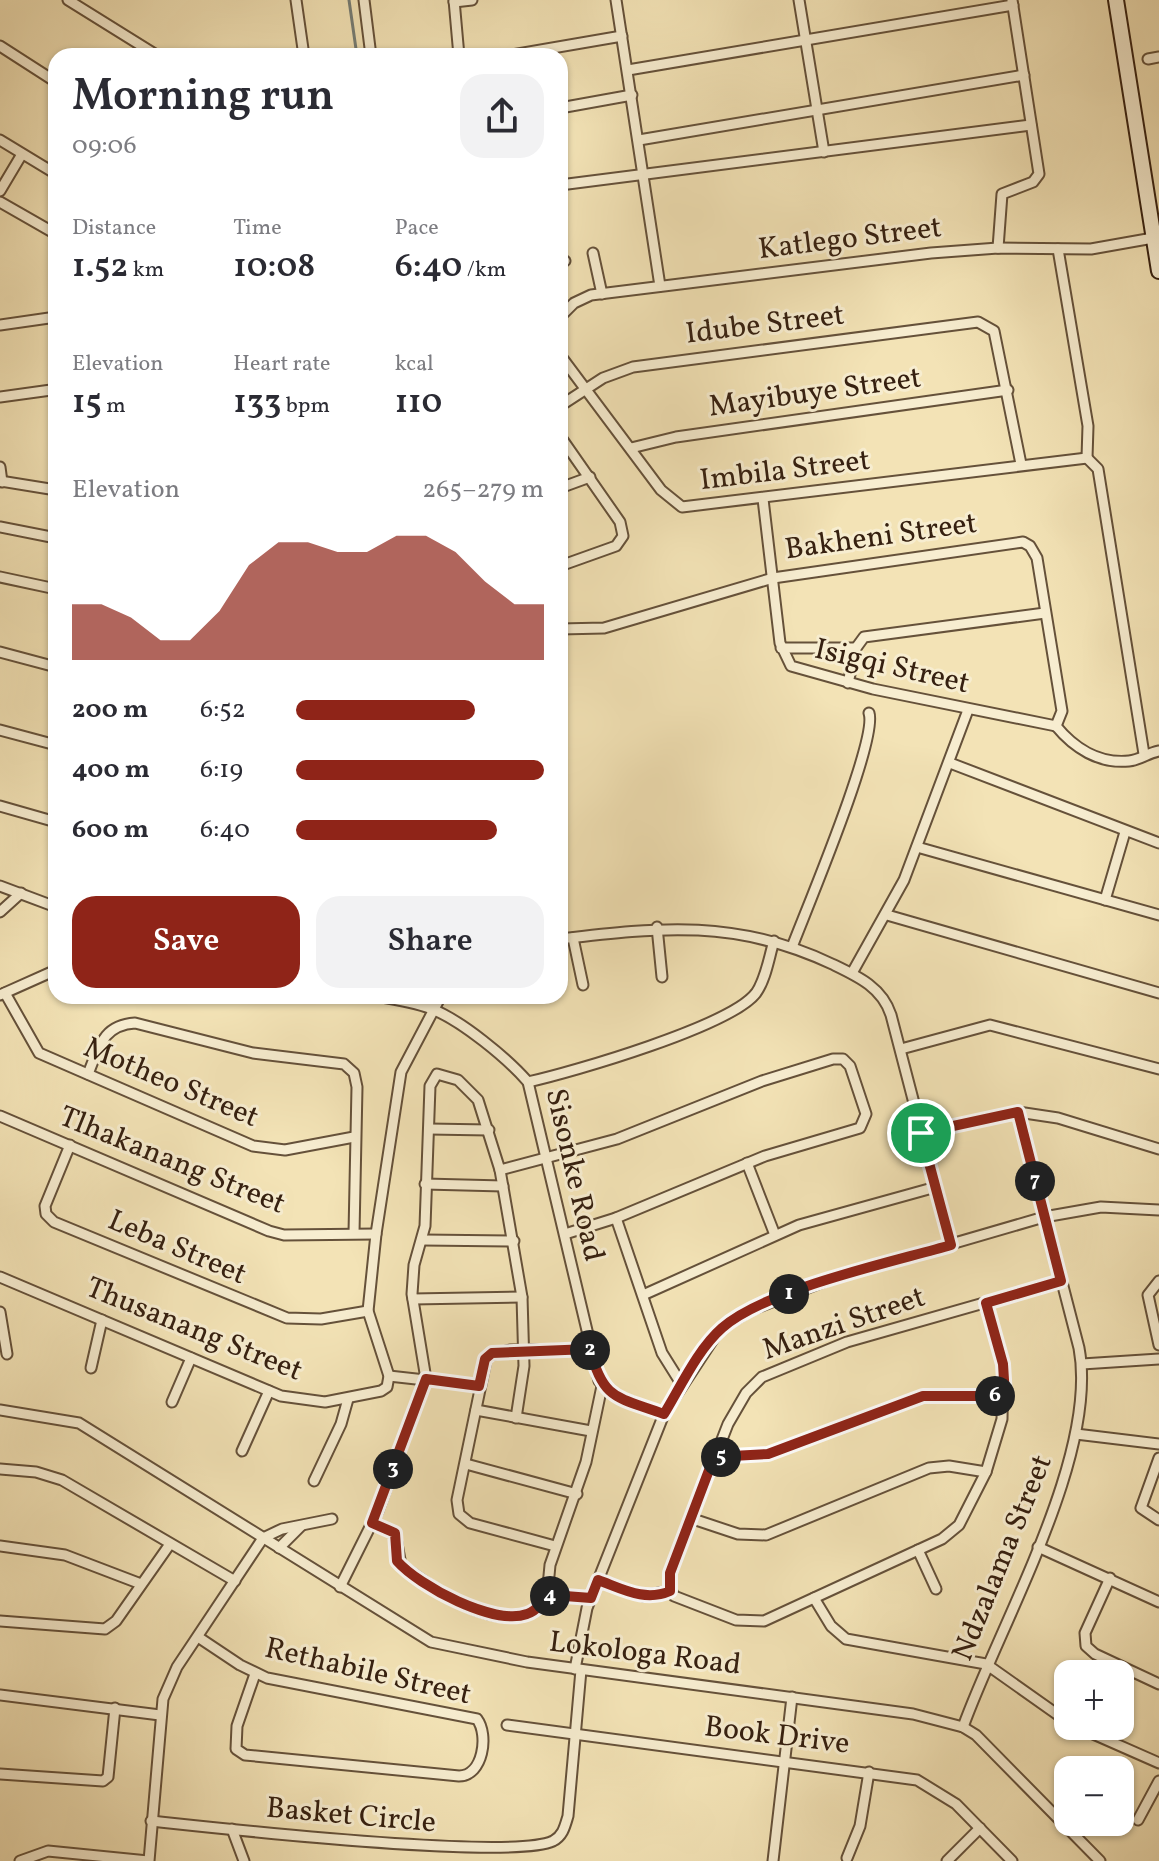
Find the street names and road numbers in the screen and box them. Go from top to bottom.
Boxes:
street label: Katlego Street [756,207,944,271]
street label: Idube Street [683,294,847,356]
street label: Mayibuye Street [706,357,924,429]
street label: Imbila Street [698,440,872,502]
street label: Bakheni Street [782,503,980,571]
street label: Isigqi Street [810,629,974,705]
street label: Motheo Street [77,1027,265,1139]
street label: Sisonke Road [534,1084,614,1266]
street label: Tlhakanang Street [53,1096,291,1226]
street label: Leba Street [101,1200,253,1296]
street label: Thusanang Street [79,1267,309,1393]
street label: Manzi Street [757,1277,931,1371]
street label: Ndzalama Street [942,1449,1064,1667]
street label: Lokologa Road [547,1621,743,1687]
street label: Rethabile Street [261,1628,475,1716]
street label: Book Drive [702,1706,852,1766]
street label: Basket Circle [264,1788,438,1844]

